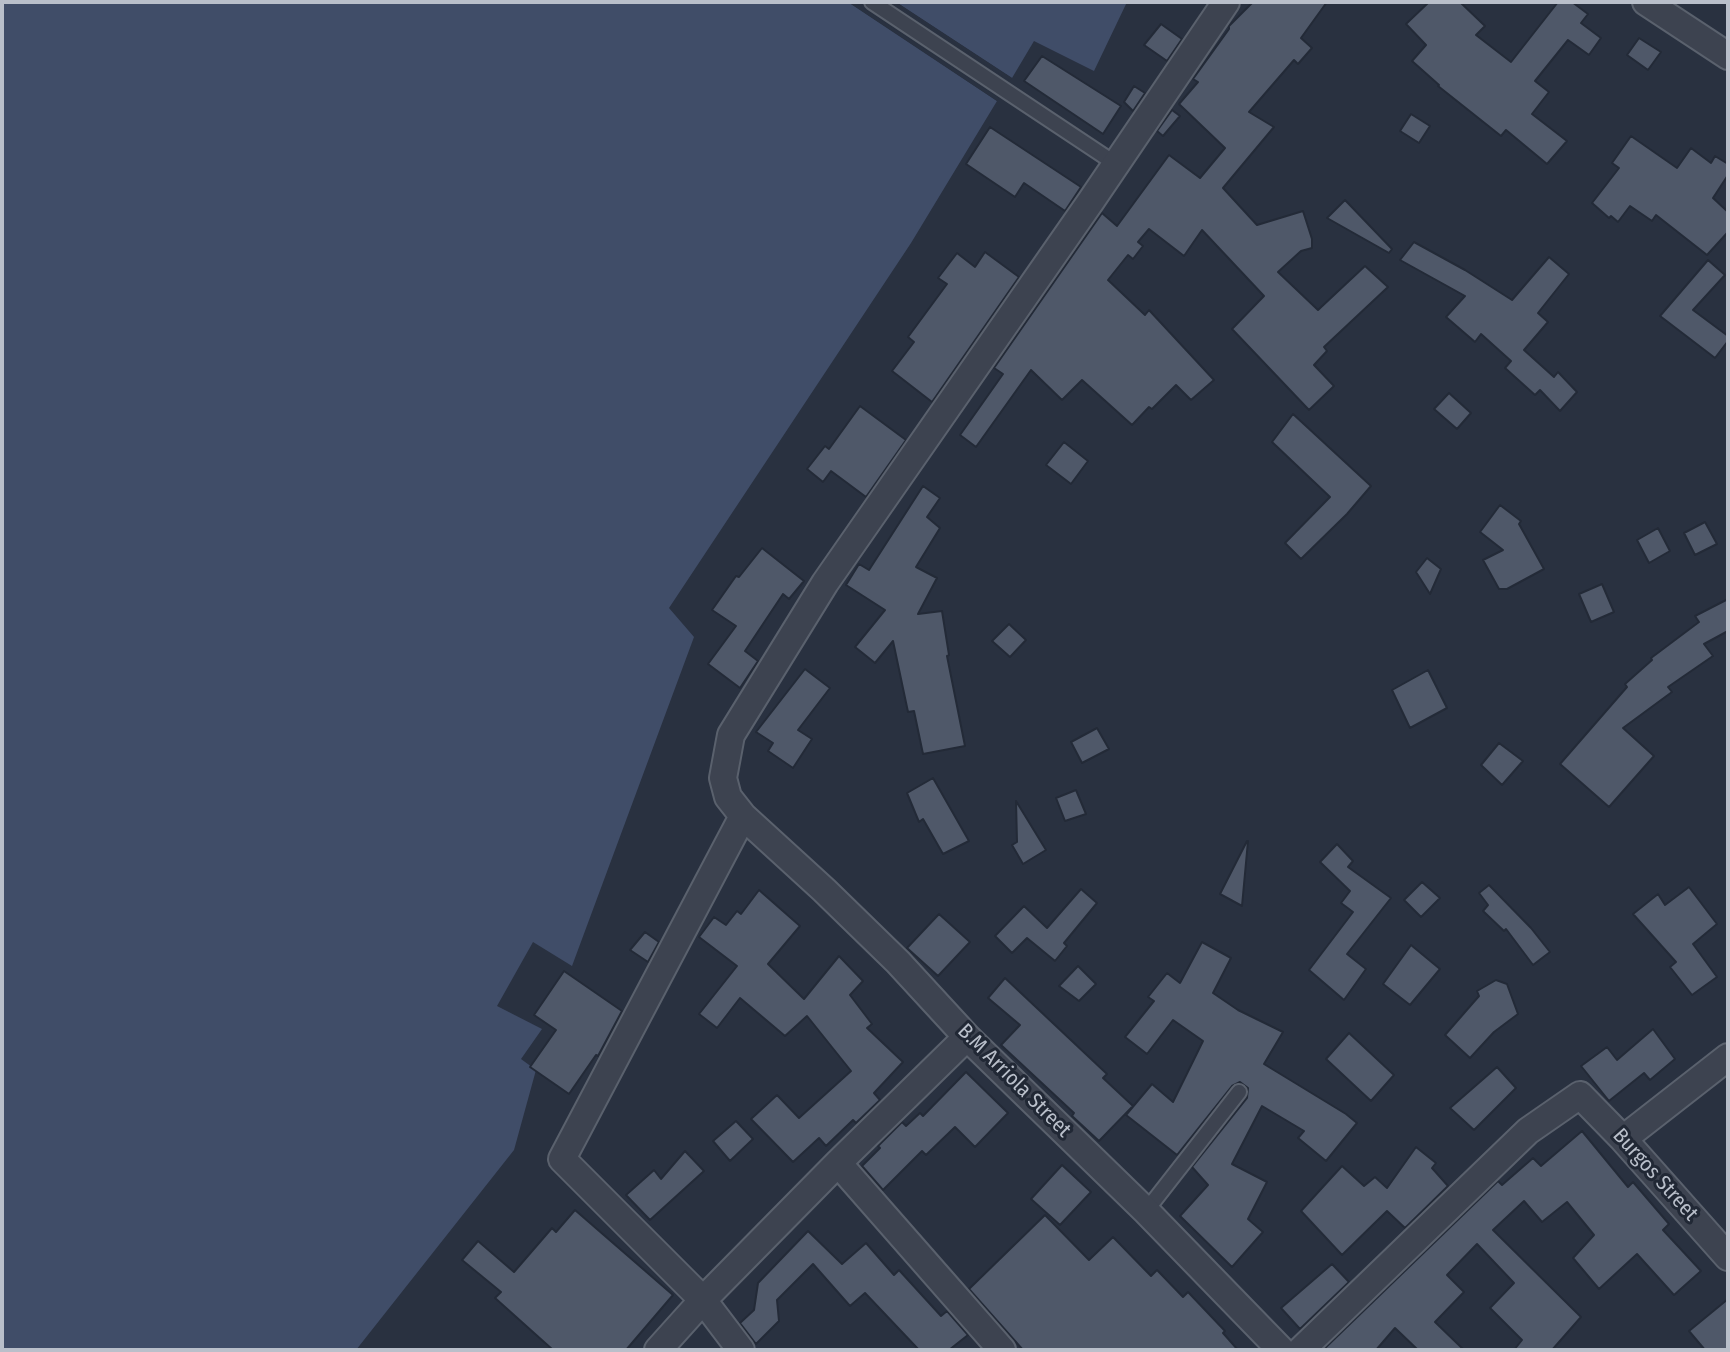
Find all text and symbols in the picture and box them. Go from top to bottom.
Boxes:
street label: B.M Arriola Street [952,1019,1076,1143]
street label: Burgos Street [1607,1124,1703,1226]

